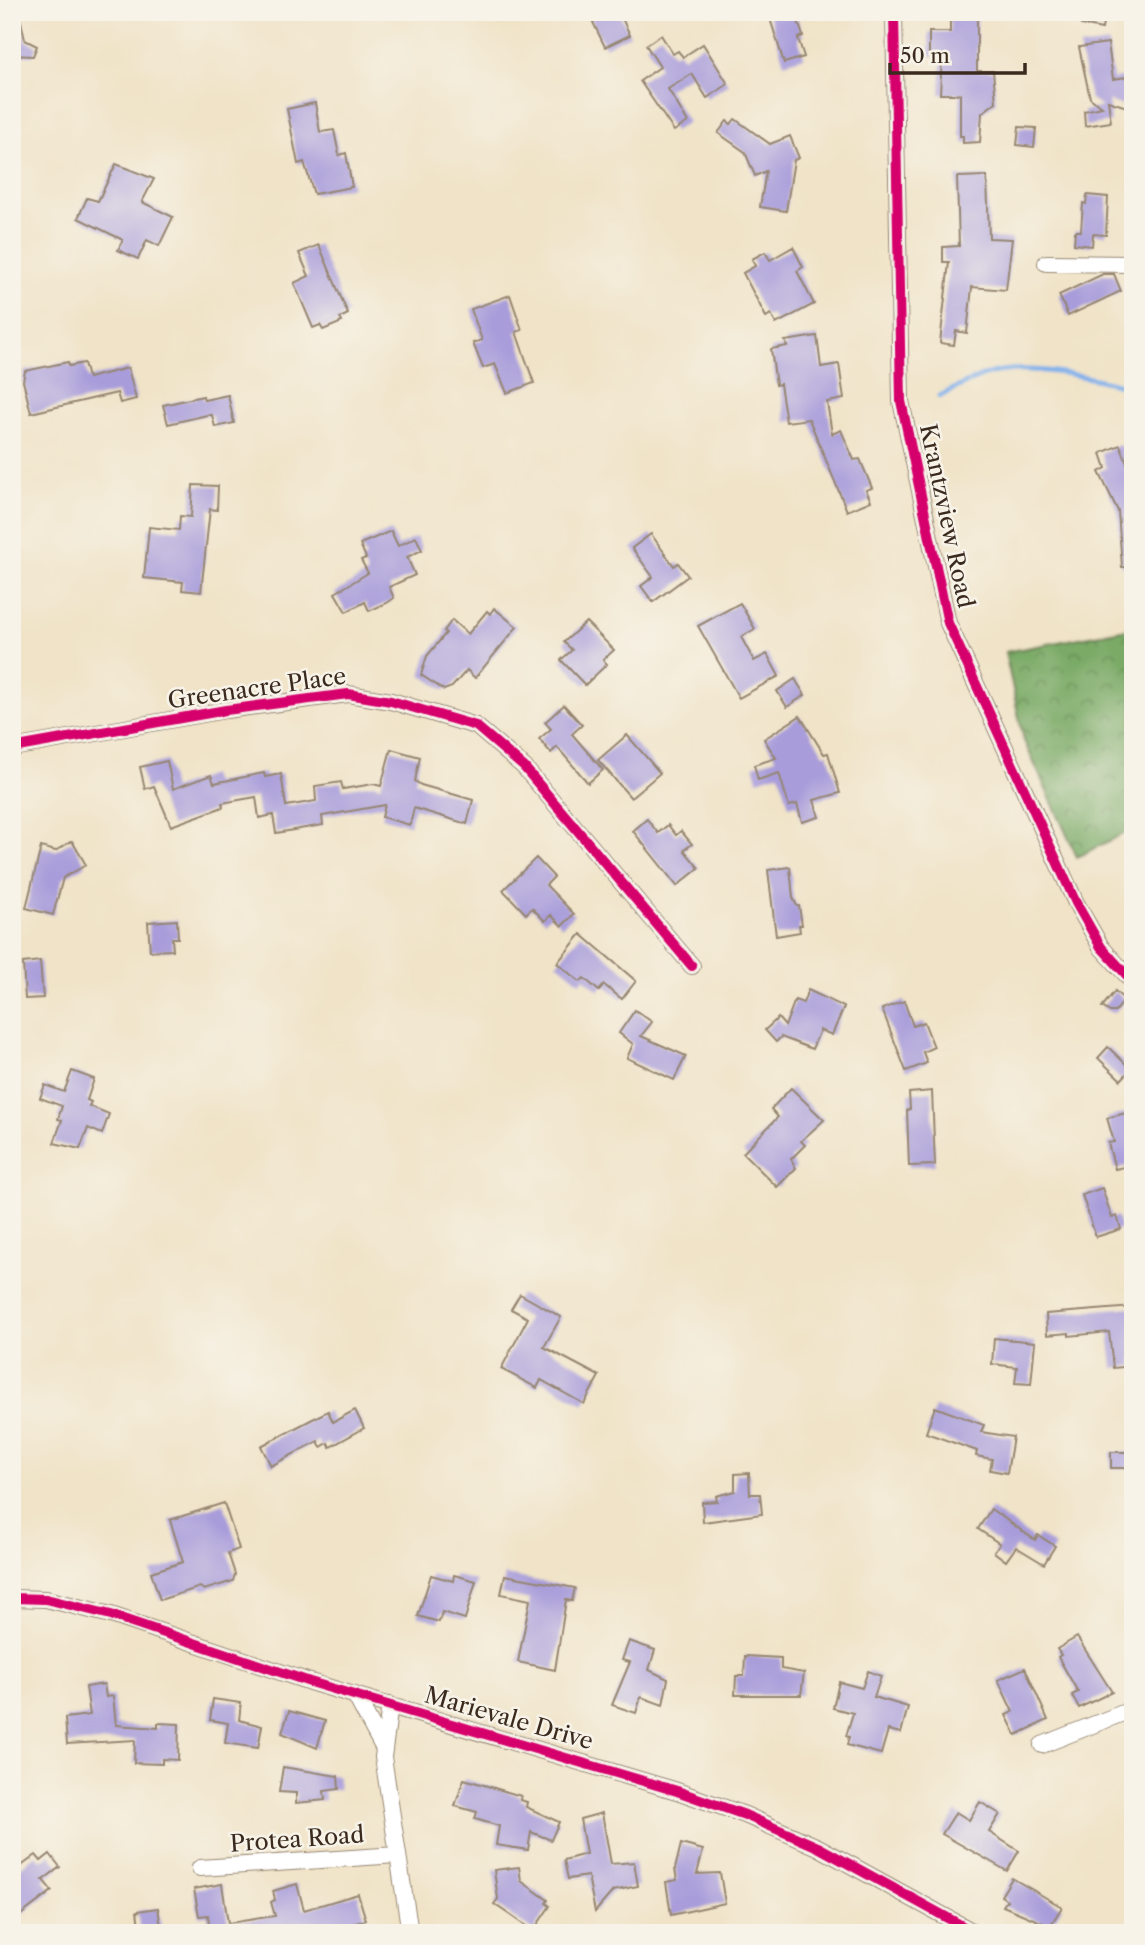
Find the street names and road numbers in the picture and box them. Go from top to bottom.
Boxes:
street label: Krantzview Road [914,422,980,610]
street label: Greenacre Place [166,662,348,714]
street label: Marievale Drive [422,1681,596,1755]
street label: Protea Road [229,1820,365,1858]

